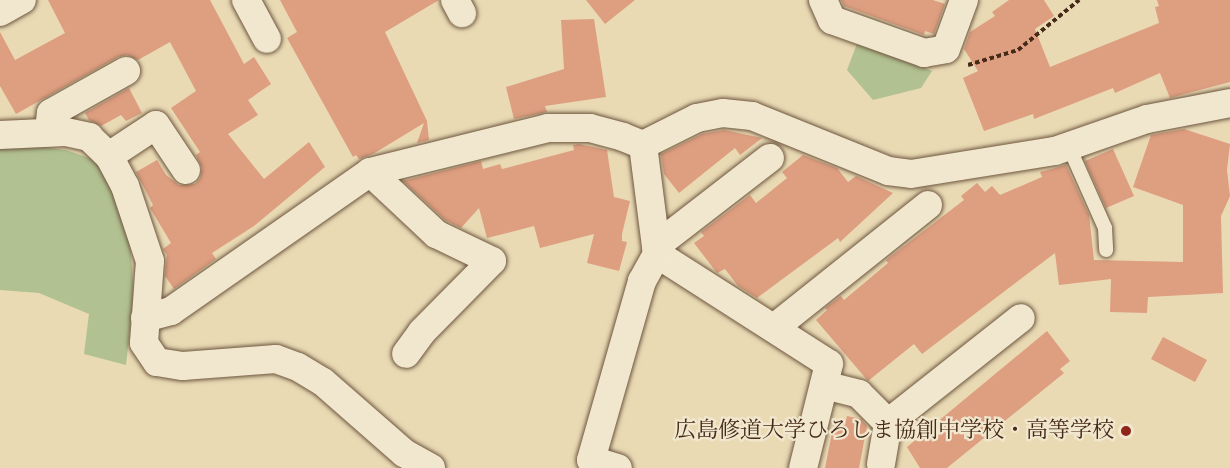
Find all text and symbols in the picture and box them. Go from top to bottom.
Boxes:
place label: 広島修道大学ひろしま協創中学校・高等学校 [674,418,1114,444]
marker: 広島修道大学ひろしま協創中学校・高等学校 [1119,424,1133,438]

